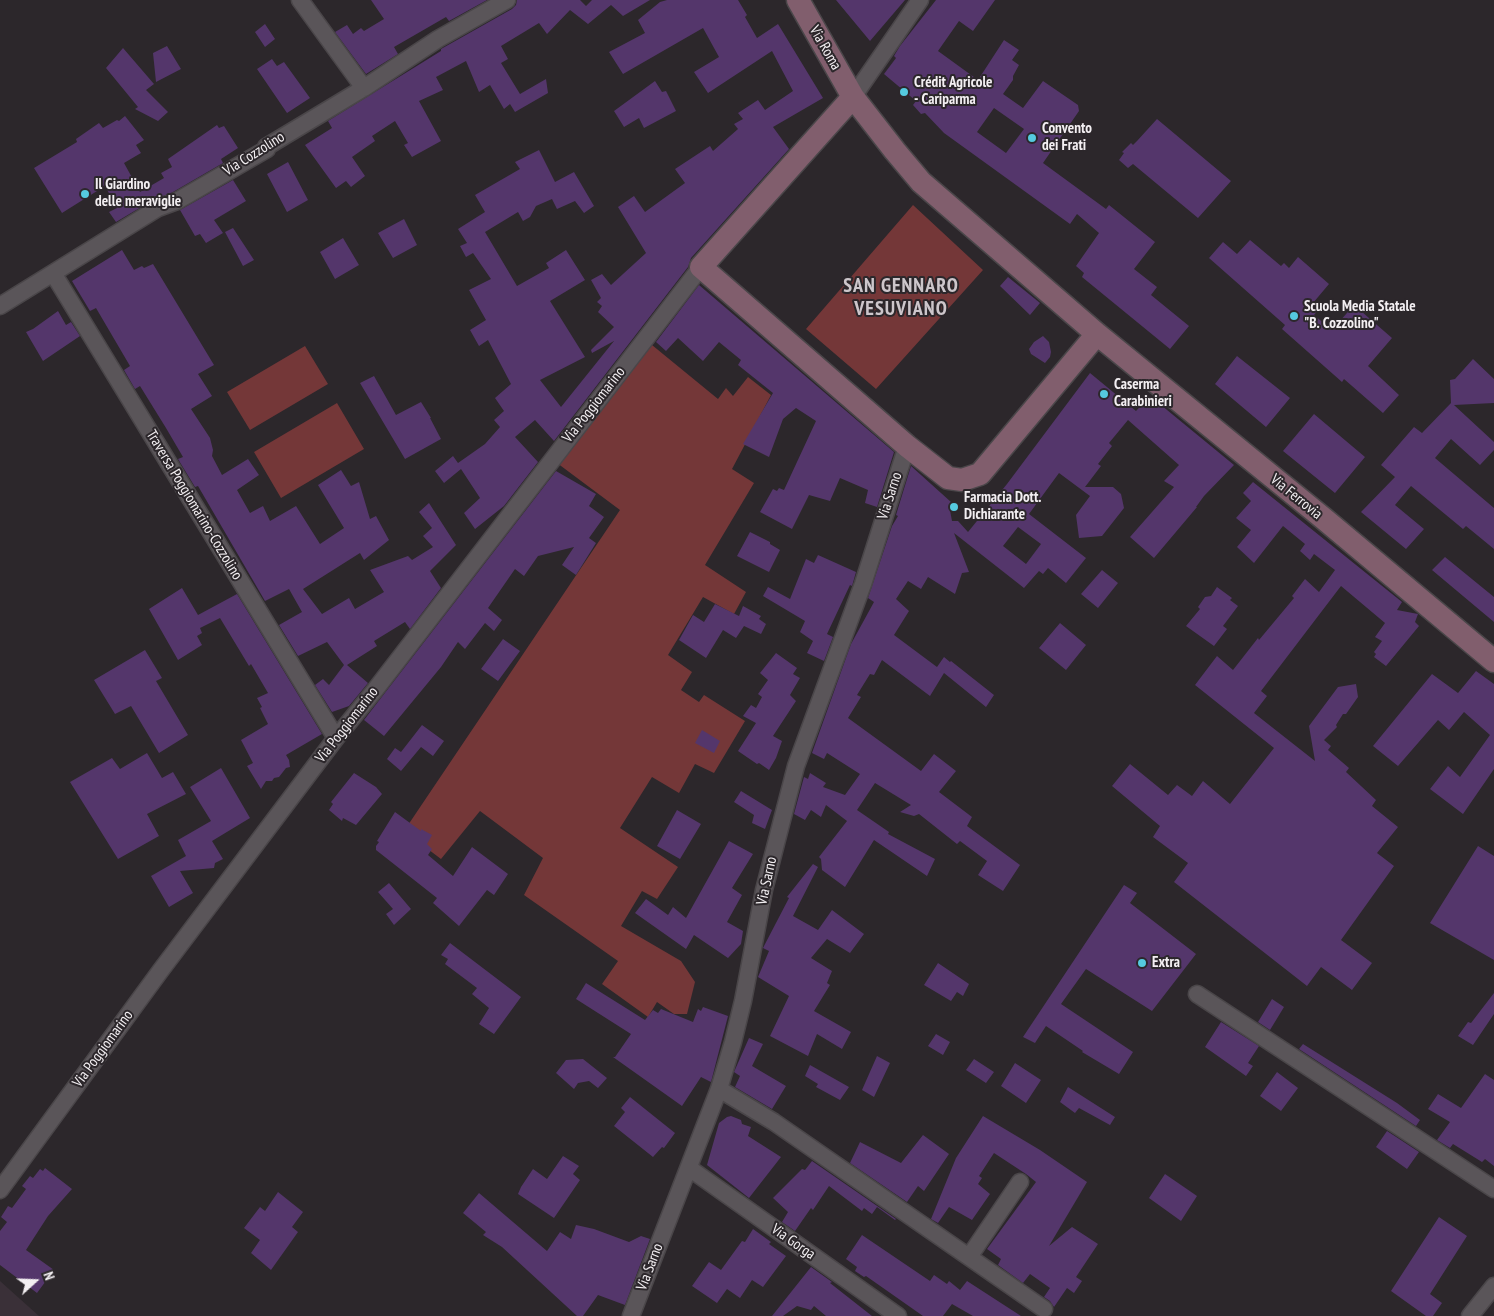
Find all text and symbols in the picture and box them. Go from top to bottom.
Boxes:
street label: Via Roma [805,23,845,73]
place label: Crédit Agricole - Cariparma [914,74,993,109]
marker: Crédit Agricole - Cariparma [898,86,910,98]
place label: Convento dei Frati [1042,120,1092,155]
street label: Via Cozzolino [220,128,288,180]
marker: Convento dei Frati [1026,132,1038,144]
place label: Il Giardino delle meraviglie [95,176,181,211]
marker: Il Giardino delle meraviglie [79,188,91,200]
district label: SAN GENNARO VESUVIANO [842,274,960,321]
place label: Scuola Media Statale "B. Cozzolino" [1304,298,1416,333]
marker: Scuola Media Statale "B. Cozzolino" [1288,310,1300,322]
street label: Via Poggiomarino [559,364,629,446]
place label: Caserma Carabinieri [1114,376,1172,411]
marker: Caserma Carabinieri [1098,388,1110,400]
street label: Traversa Poggiomarino-Cozzolino [142,427,246,583]
street label: Via Sarno [874,470,906,522]
street label: Via Ferrovia [1266,471,1326,523]
place label: Farmacia Dott. Dichiarante [964,489,1041,524]
marker: Farmacia Dott. Dichiarante [948,501,960,513]
street label: Via Poggiomarino [312,684,382,766]
street label: Via Sarno [753,855,781,907]
place label: Extra [1152,954,1180,972]
marker: Extra [1136,957,1148,969]
street label: Via Poggiomarino [69,1007,137,1091]
street label: Via Gorga [767,1220,819,1264]
street label: Via Sarno [633,1241,667,1293]
north arrow [10,1256,60,1306]
text: N [39,1269,59,1283]

